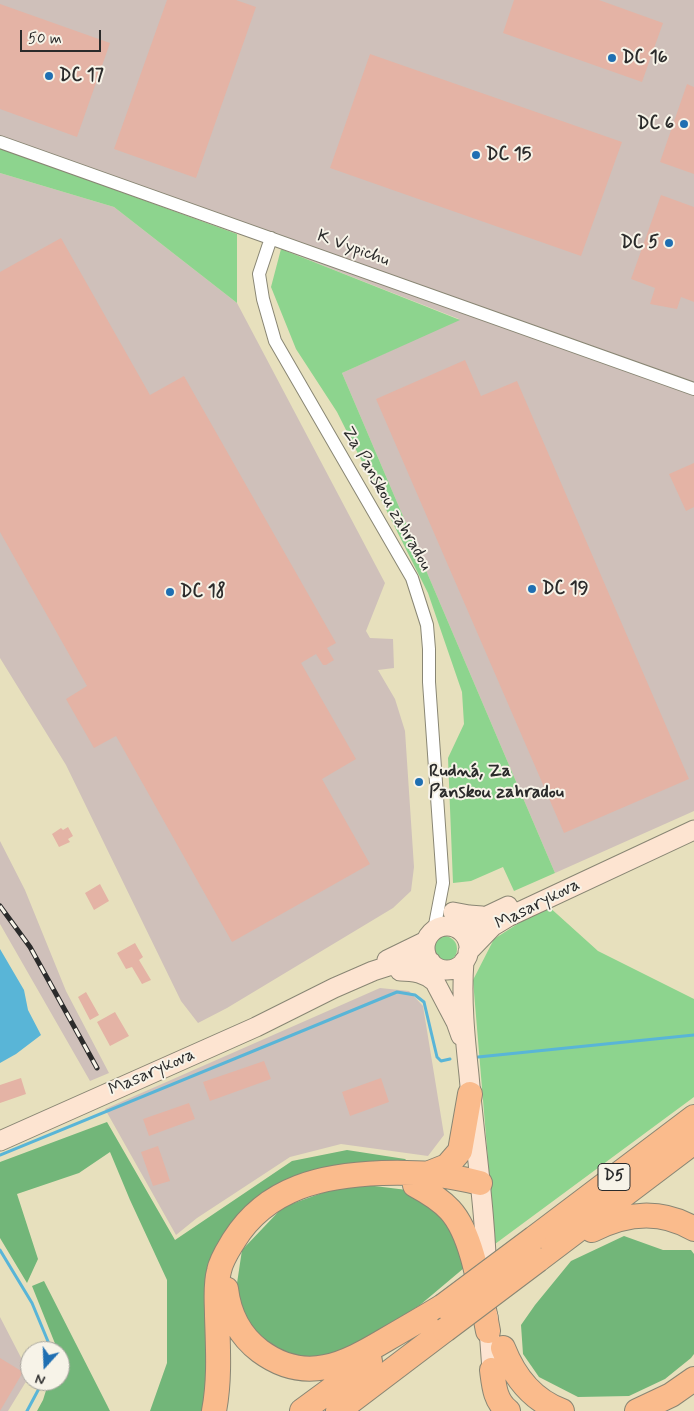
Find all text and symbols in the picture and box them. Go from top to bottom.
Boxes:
scale bar [22,20,104,52]
text: 50 m [28,29,62,49]
place label: DC 16 [622,47,668,69]
marker: DC 16 [606,52,618,64]
place label: DC 17 [59,65,104,87]
marker: DC 17 [43,70,55,82]
place label: DC 6 [637,113,674,135]
marker: DC 6 [678,118,690,130]
place label: DC 15 [486,144,531,166]
marker: DC 15 [470,149,482,161]
street label: K Vypichu [314,226,392,272]
place label: DC 5 [620,232,659,254]
marker: DC 5 [663,237,675,249]
street label: Za Panskou zahradou [336,423,436,575]
place label: DC 19 [542,578,589,600]
place label: DC 18 [180,581,226,603]
marker: DC 19 [526,583,538,595]
marker: DC 18 [164,586,176,598]
place label: Rudná, Za Panskou zahradou [429,761,564,804]
marker: Rudná, Za Panskou zahradou [413,776,425,788]
street label: Masarykova [492,874,584,936]
street label: Masarykova [105,1044,199,1102]
road number: D5 [598,1164,630,1190]
north arrow [20,1341,70,1391]
text: N [33,1369,48,1389]

